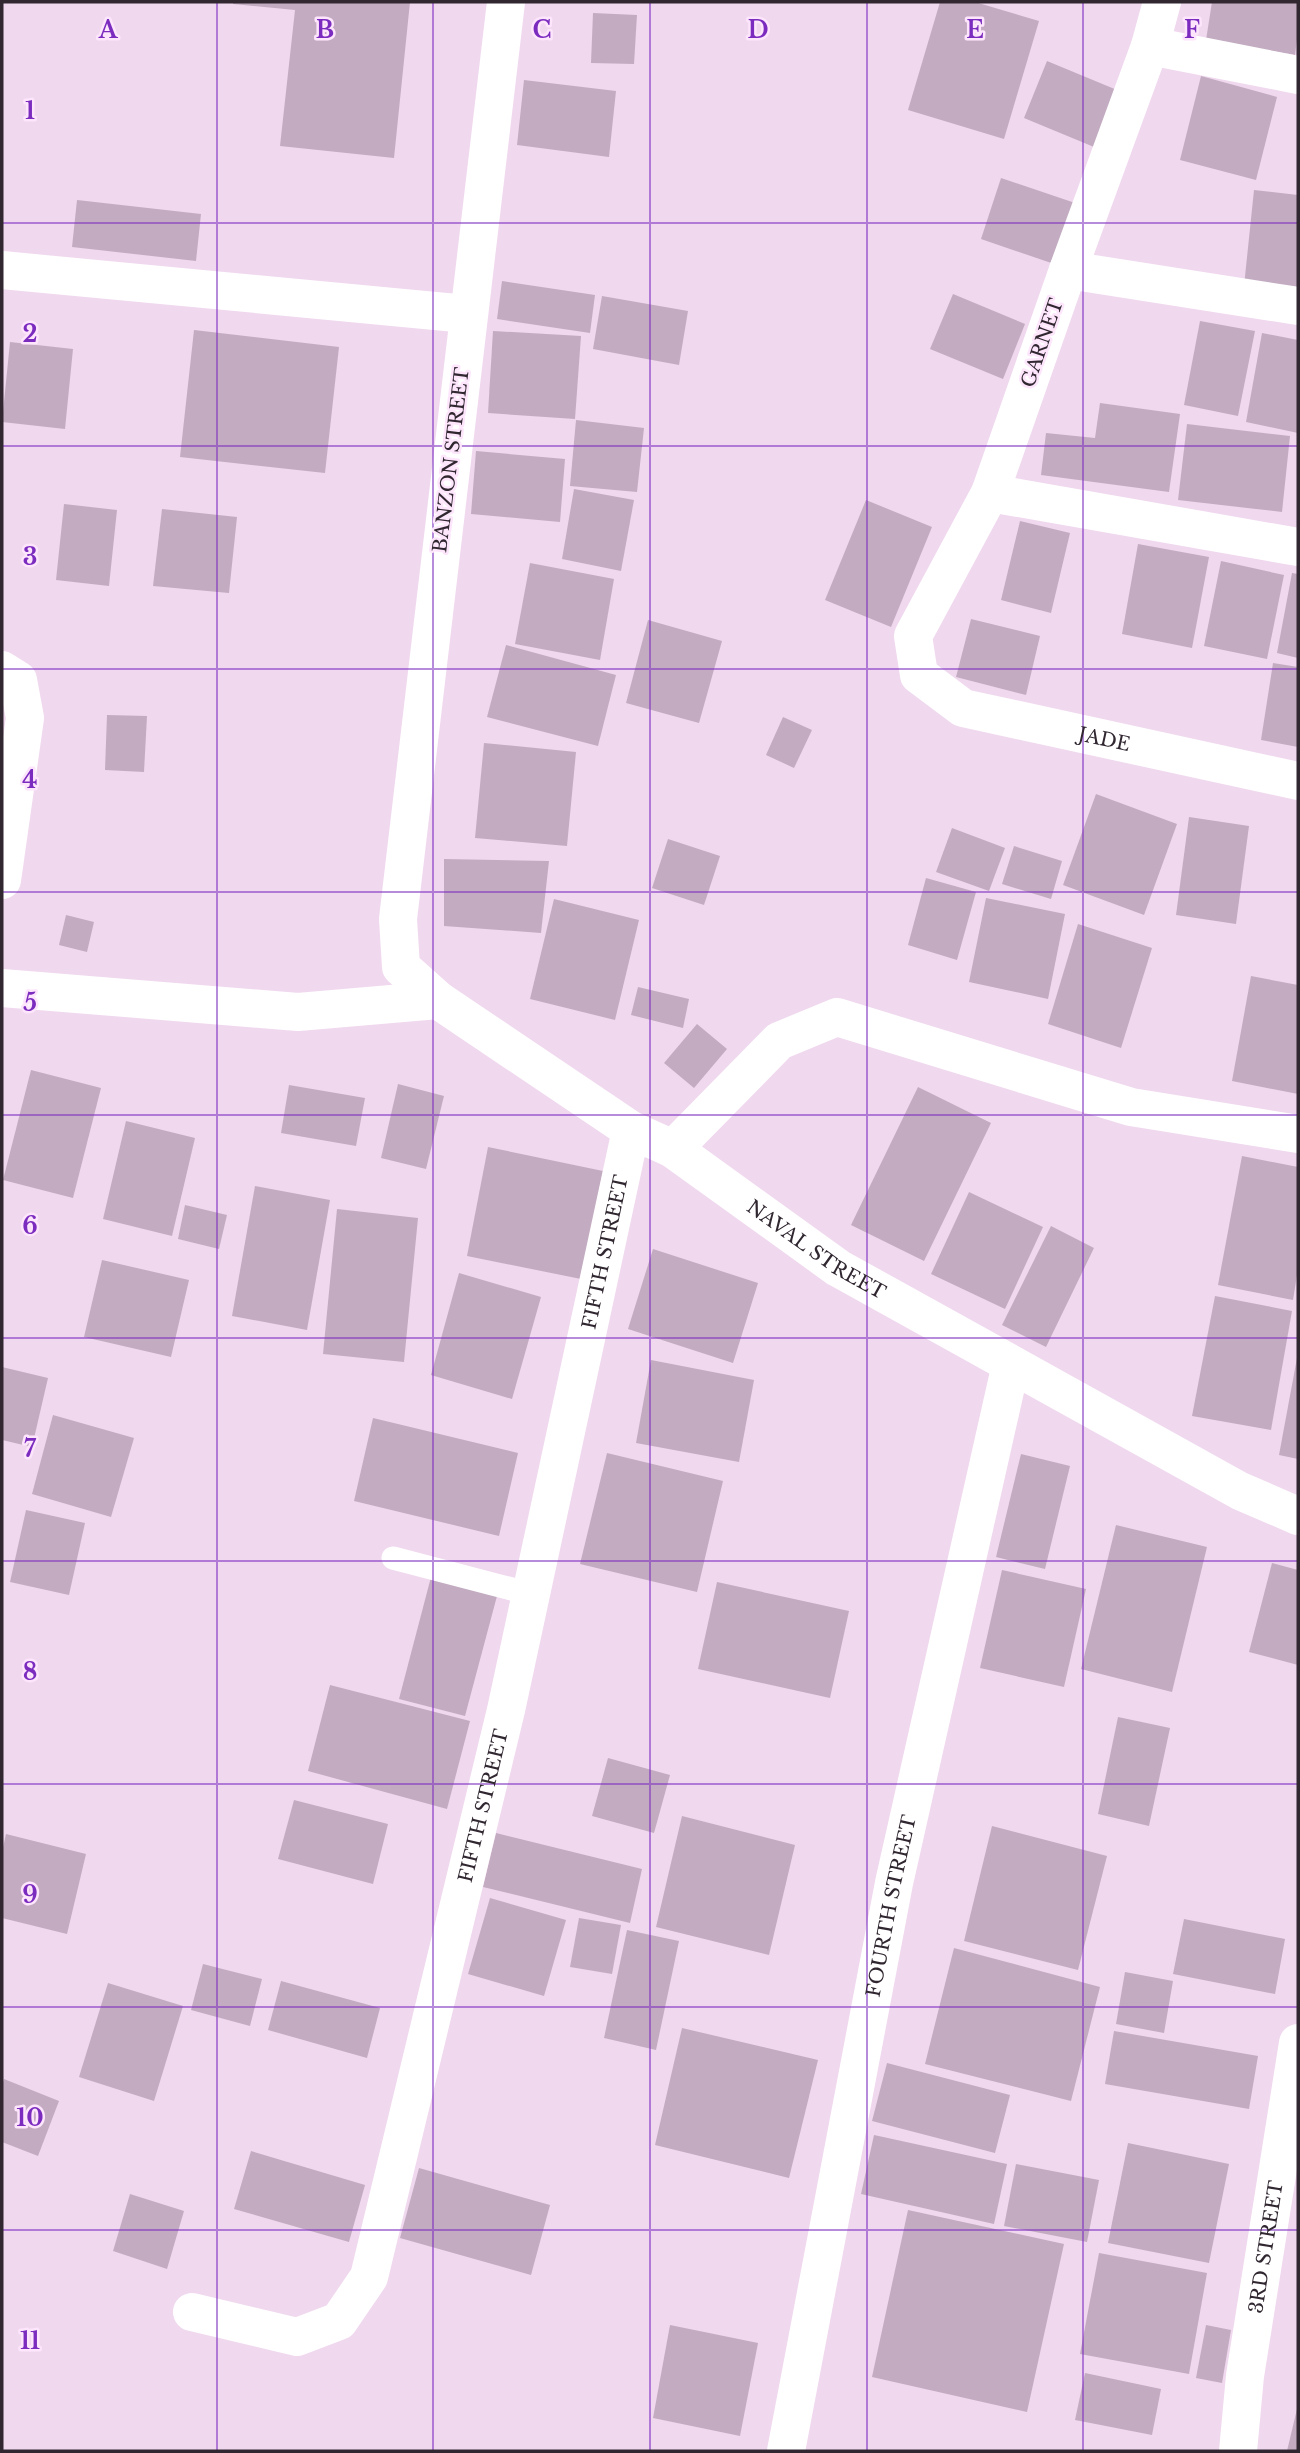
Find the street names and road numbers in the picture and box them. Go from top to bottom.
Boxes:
street label: GARNET [1016,296,1068,390]
street label: BANZON STREET [428,366,474,554]
street label: JADE [1073,721,1132,756]
street label: FIFTH STREET [577,1173,632,1331]
street label: NAVAL STREET [743,1195,890,1304]
street label: FIFTH STREET [453,1727,512,1885]
street label: FOURTH STREET [861,1813,920,1999]
street label: 3RD STREET [1244,2179,1287,2315]

